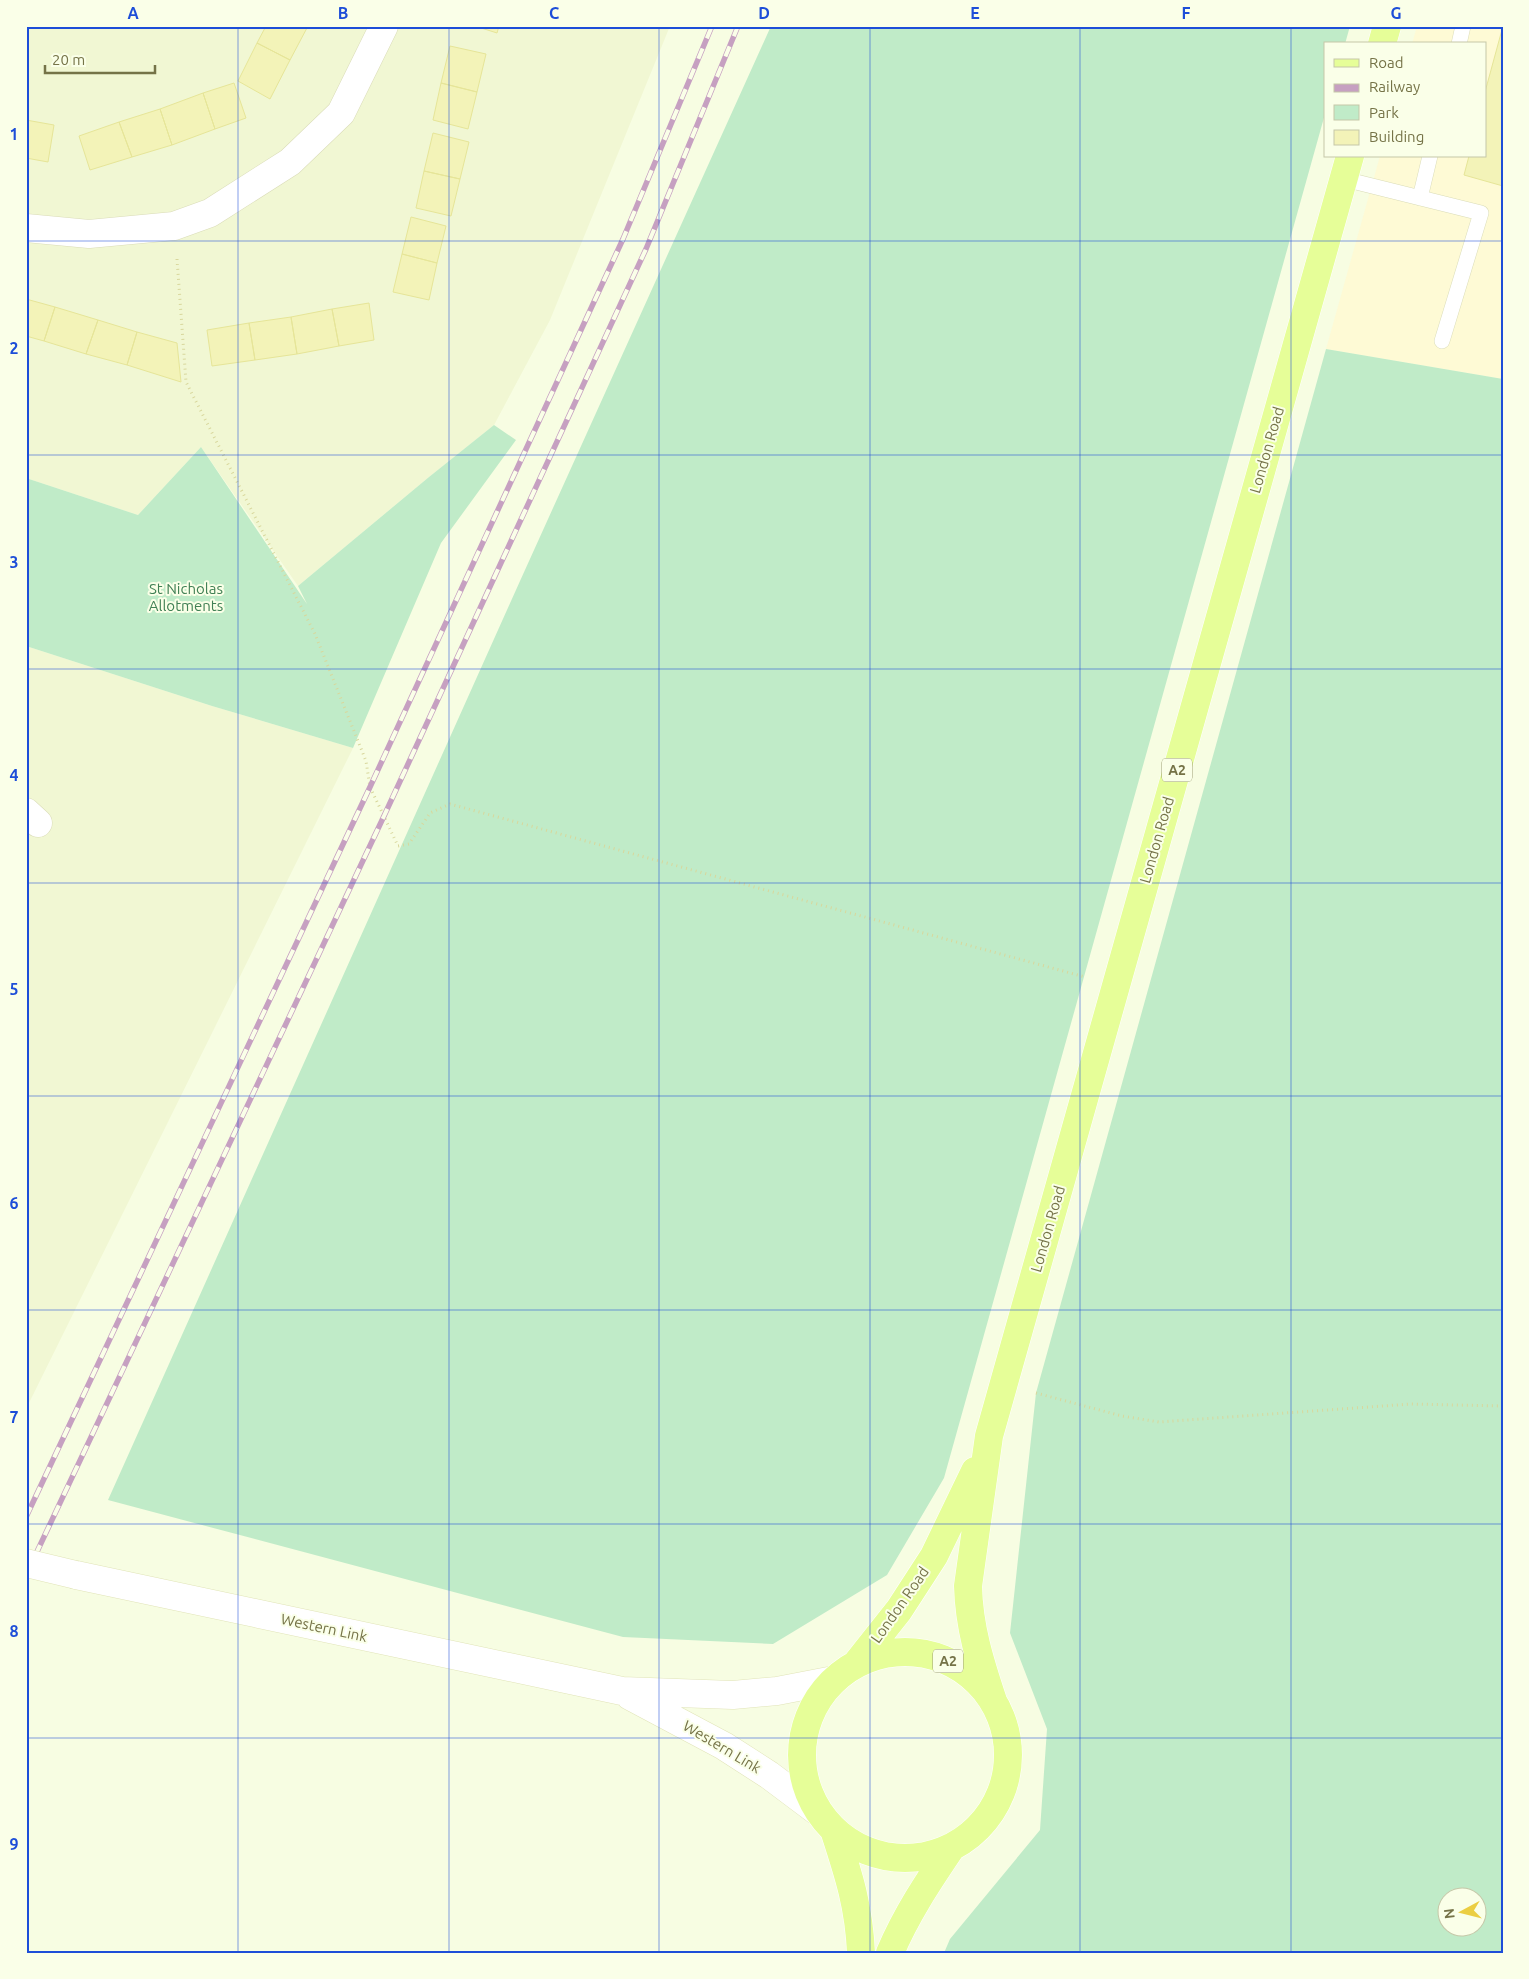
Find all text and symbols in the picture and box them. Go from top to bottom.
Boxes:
text: A [127,4,139,22]
text: B [338,4,348,22]
text: C [549,4,559,22]
text: D [758,4,770,22]
text: E [970,4,980,22]
text: F [1182,4,1191,22]
text: G [1390,4,1402,22]
scale bar [45,42,155,74]
legend [1324,42,1486,158]
text: 20 m [52,51,85,68]
text: Road [1369,54,1404,71]
text: Railway [1369,78,1420,95]
text: Park [1369,104,1399,121]
text: 1 [9,125,19,143]
text: Building [1369,128,1424,145]
text: 2 [9,339,19,357]
street label: London Road [1246,405,1287,495]
text: 3 [9,553,19,571]
park label: St Nicholas Allotments [149,580,223,614]
road number: A2 [1162,758,1192,782]
text: 4 [9,766,19,784]
street label: London Road [1136,795,1177,885]
text: 5 [9,980,19,998]
street label: London Road [1027,1184,1068,1274]
text: 6 [9,1194,19,1212]
text: 7 [9,1408,19,1426]
street label: London Road [867,1563,932,1646]
street label: Western Link [279,1610,369,1645]
text: 8 [9,1622,19,1640]
road number: A2 [933,1650,963,1672]
street label: Western Link [680,1717,765,1777]
text: 9 [9,1835,19,1853]
north arrow [1436,1886,1486,1936]
text: N [1441,1907,1458,1920]

